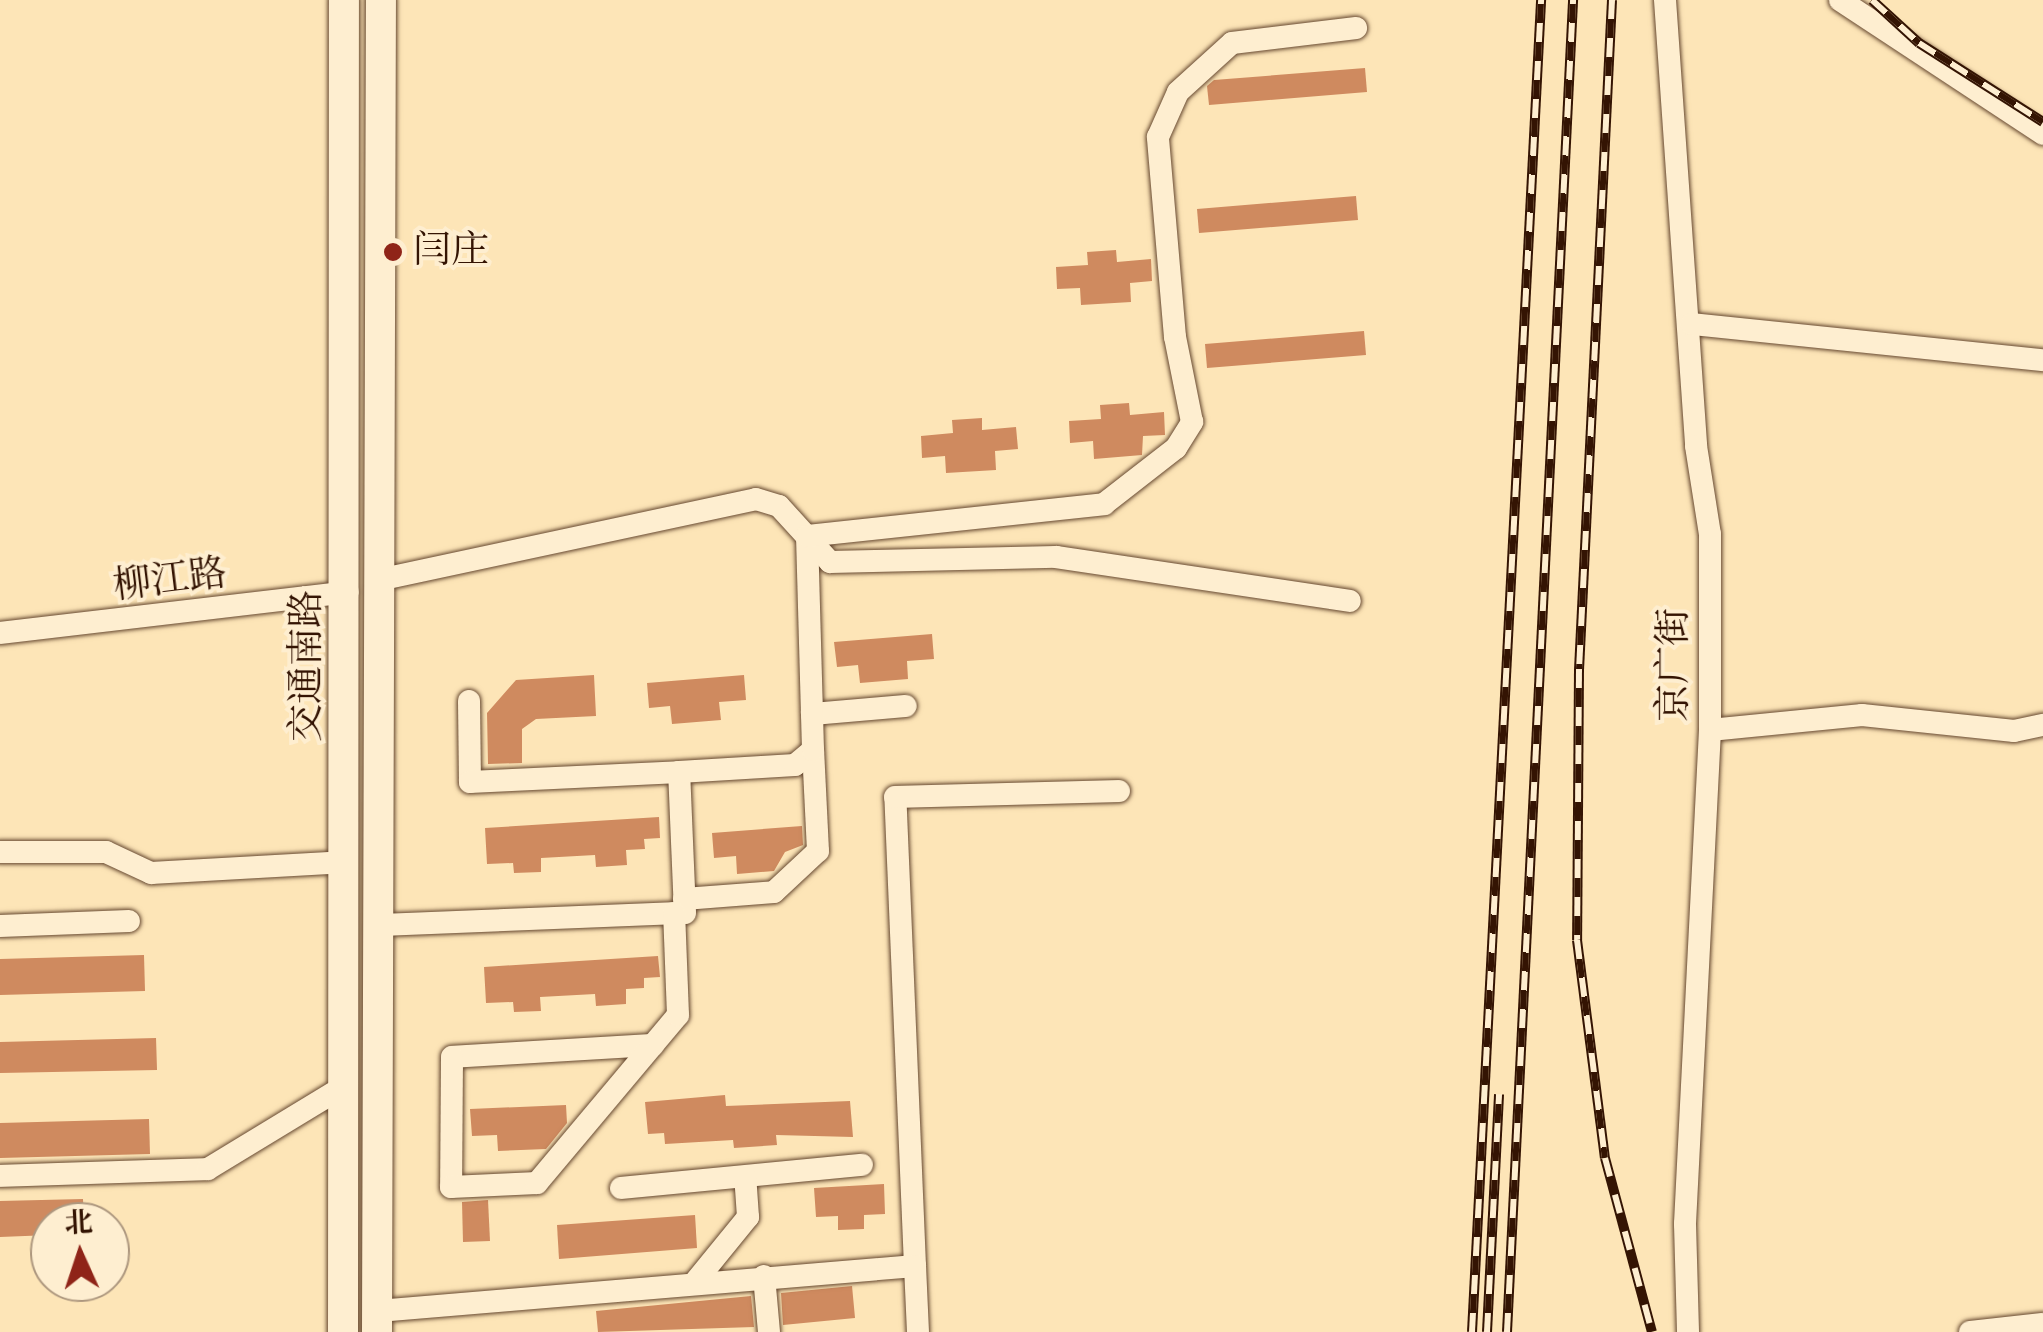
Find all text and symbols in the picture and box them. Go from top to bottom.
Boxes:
place label: 闫庄 [413,229,489,275]
marker: 闫庄 [382,241,404,263]
street label: 柳江路 [111,551,229,611]
street label: 交通南路 [285,590,331,742]
street label: 京广街 [1652,608,1698,722]
north arrow [30,1202,130,1302]
text: 北 [64,1205,93,1242]

